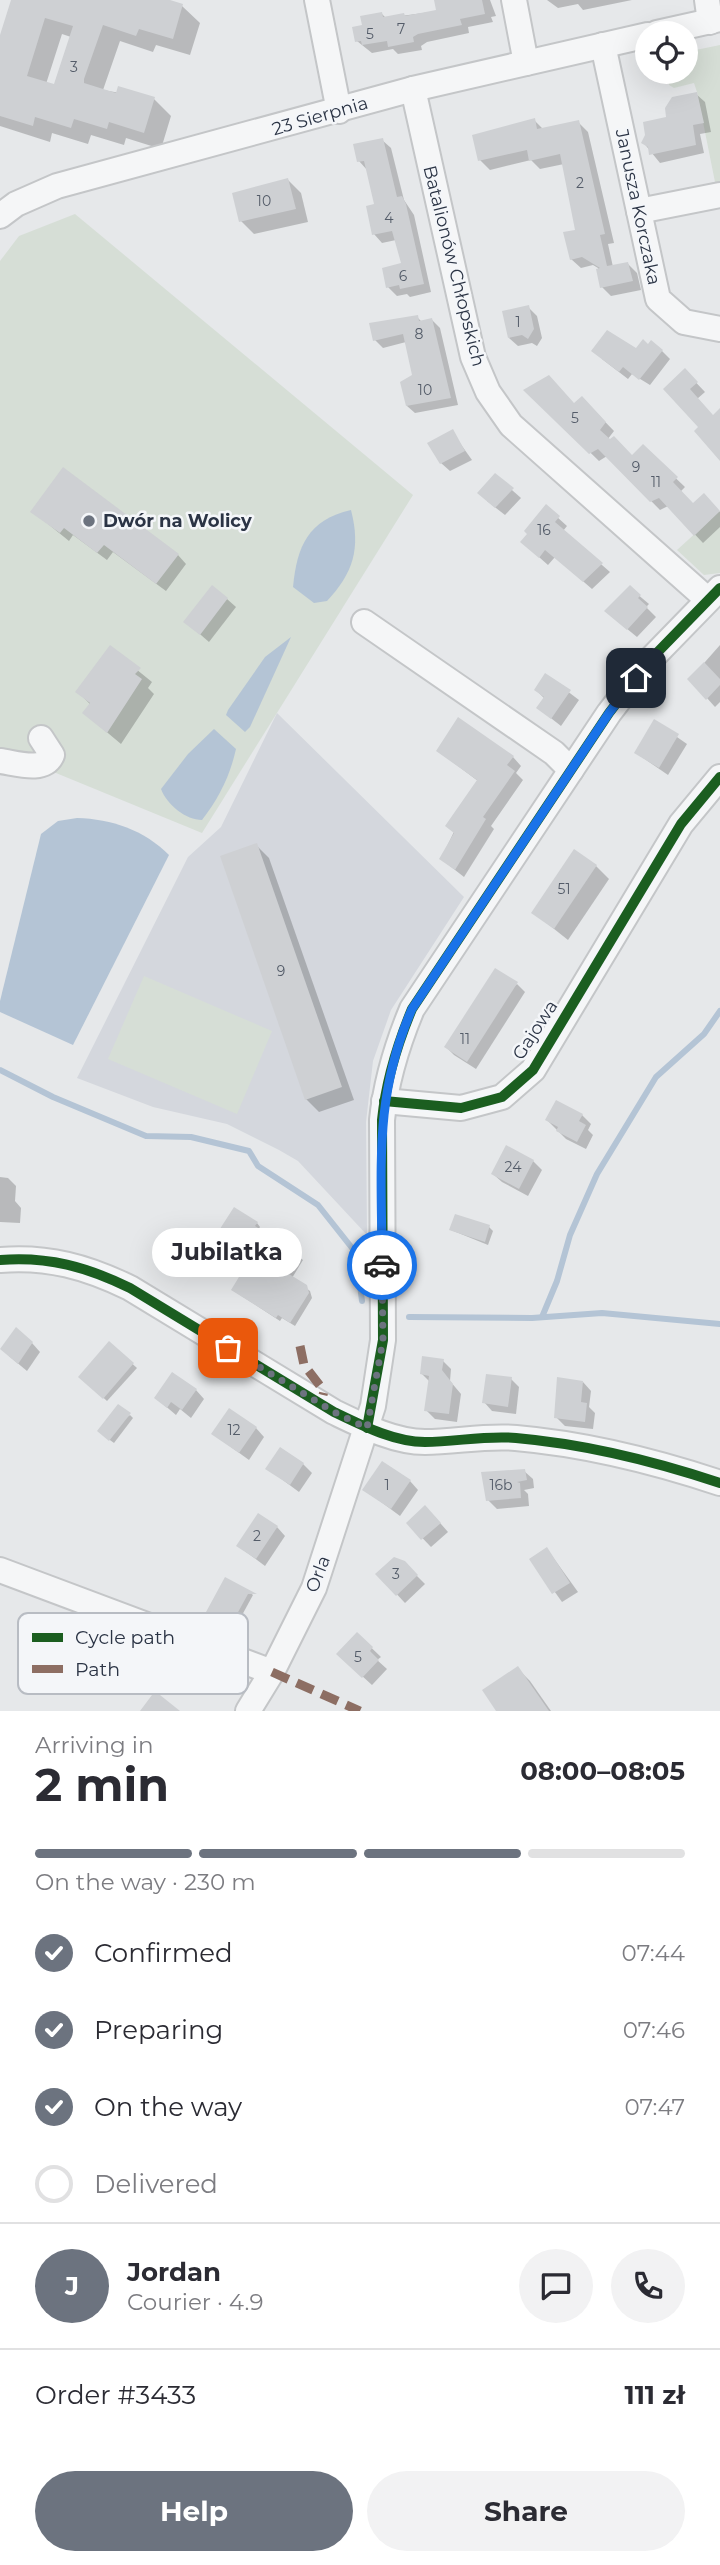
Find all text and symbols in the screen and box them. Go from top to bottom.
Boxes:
house number: 7 [397,20,405,38]
map controls [635,21,698,84]
button: locate [635,21,698,84]
house number: 5 [366,25,374,43]
house number: 3 [70,58,78,76]
street label: 23 Sierpnia [269,92,371,140]
street label: Janusza Korczaka [611,126,665,287]
street label: Batalionów Chłopskich [418,163,490,369]
house number: 2 [576,174,584,192]
house number: 10 [257,192,271,210]
house number: 4 [384,209,394,227]
house number: 6 [399,267,408,285]
house number: 1 [515,313,521,331]
house number: 8 [415,325,424,343]
house number: 10 [418,381,432,399]
house number: 5 [571,409,579,427]
house number: 9 [632,458,640,476]
house number: 11 [651,473,661,491]
place label: Dwór na Wolicy [103,510,252,532]
marker: Dwór na Wolicy [81,513,97,529]
house number: 16 [537,521,551,539]
pin [606,648,666,708]
icon: home [617,659,655,697]
house number: 51 [558,880,570,898]
house number: 9 [277,962,285,980]
street label: Gajowa [508,996,562,1064]
house number: 11 [460,1030,470,1048]
house number: 24 [505,1158,522,1176]
callout: Jubilatka [153,1229,303,1278]
courier [347,1230,417,1300]
text: Jubilatka [171,1238,283,1266]
icon: car [363,1246,401,1284]
pin [198,1318,258,1378]
icon: bag [209,1329,247,1367]
house number: 12 [227,1421,241,1439]
house number: 1 [384,1476,390,1494]
house number: 16b [489,1476,513,1494]
house number: 2 [253,1527,261,1545]
street label: Orla [301,1552,335,1596]
house number: 3 [392,1565,400,1583]
legend [18,1613,248,1694]
text: Cycle path [75,1626,175,1649]
house number: 5 [354,1648,362,1666]
text: Path [75,1658,120,1681]
text: Arriving in [35,1731,154,1759]
text: 08:00–08:05 [520,1755,685,1787]
text: 2 min [35,1756,169,1813]
text: On the way · 230 m [35,1868,256,1896]
icon: check [35,1934,73,1972]
text: Confirmed [94,1937,233,1969]
text: 07:44 [622,1939,685,1967]
icon: check [35,2011,73,2049]
text: Preparing [94,2014,223,2046]
text: 07:46 [623,2016,685,2044]
icon: check [35,2088,73,2126]
text: On the way [94,2091,242,2123]
text: 07:47 [624,2093,685,2121]
text: Delivered [94,2168,218,2200]
button: chat [519,2249,593,2323]
button: phone [611,2249,685,2323]
text: Jordan [127,2256,221,2288]
text: J [65,2270,79,2302]
text: Courier · 4.9 [127,2288,263,2316]
text: Order #3433 [35,2379,196,2411]
text: 111 zł [624,2379,685,2411]
button: Help [35,2471,353,2551]
button: Share [367,2471,685,2551]

